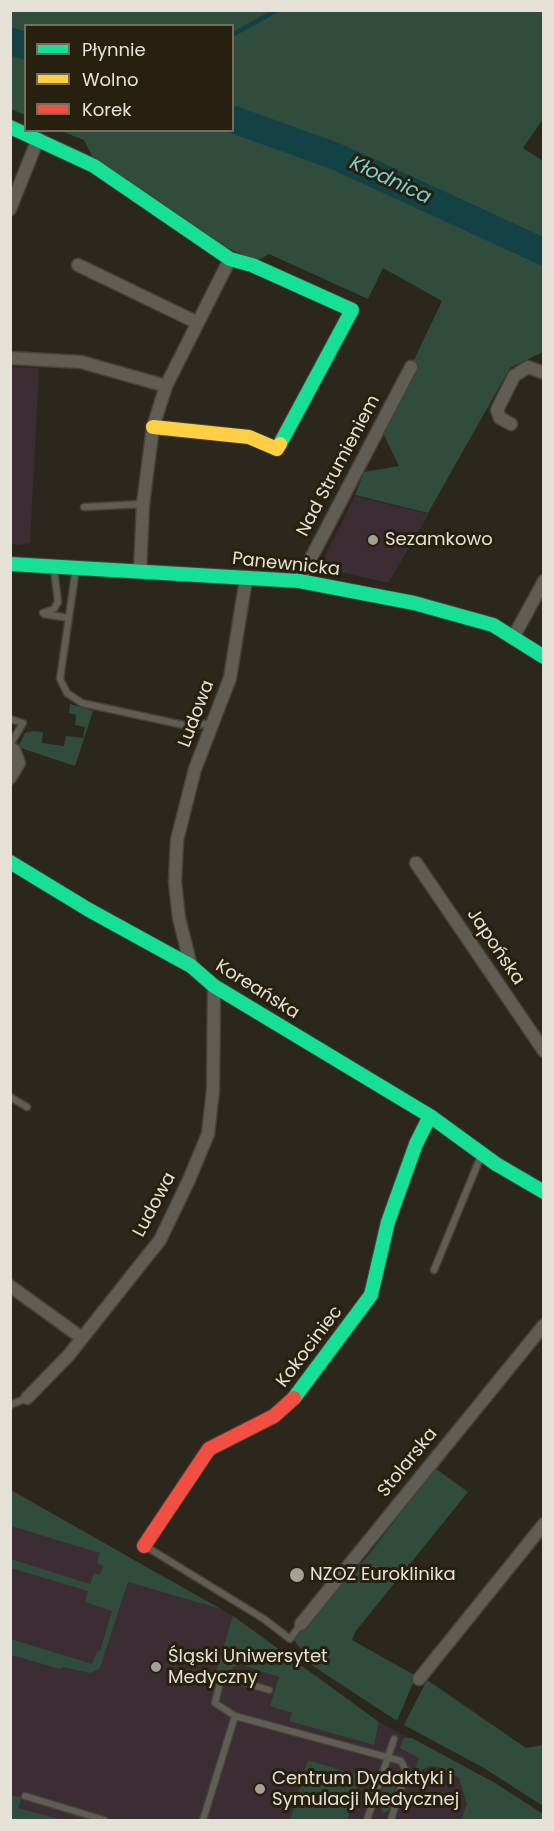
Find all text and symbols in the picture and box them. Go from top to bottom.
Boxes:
legend [24,24,234,132]
text: Płynnie [82,37,146,62]
text: Wolno [82,67,139,92]
text: Korek [82,97,131,122]
water label: Kłodnica [346,152,434,210]
street label: Nad Strumieniem [293,392,385,540]
place label: Sezamkowo [385,529,493,551]
marker: Sezamkowo [366,533,380,547]
street label: Panewnicka [231,549,341,581]
street label: Ludowa [174,677,220,751]
street label: Japońska [462,905,528,989]
street label: Koreańska [211,956,303,1024]
street label: Ludowa [129,1169,181,1241]
street label: Kokociniec [272,1302,348,1392]
street label: Stolarska [374,1424,442,1502]
place label: NZOZ Euroklinika [310,1564,456,1586]
marker: NZOZ Euroklinika [288,1566,306,1584]
place label: Śląski Uniwersytet Medyczny [168,1646,328,1688]
marker: Śląski Uniwersytet Medyczny [149,1660,163,1674]
place label: Centrum Dydaktyki i Symulacji Medycznej [272,1768,459,1810]
marker: Centrum Dydaktyki i Symulacji Medycznej [253,1782,267,1796]

